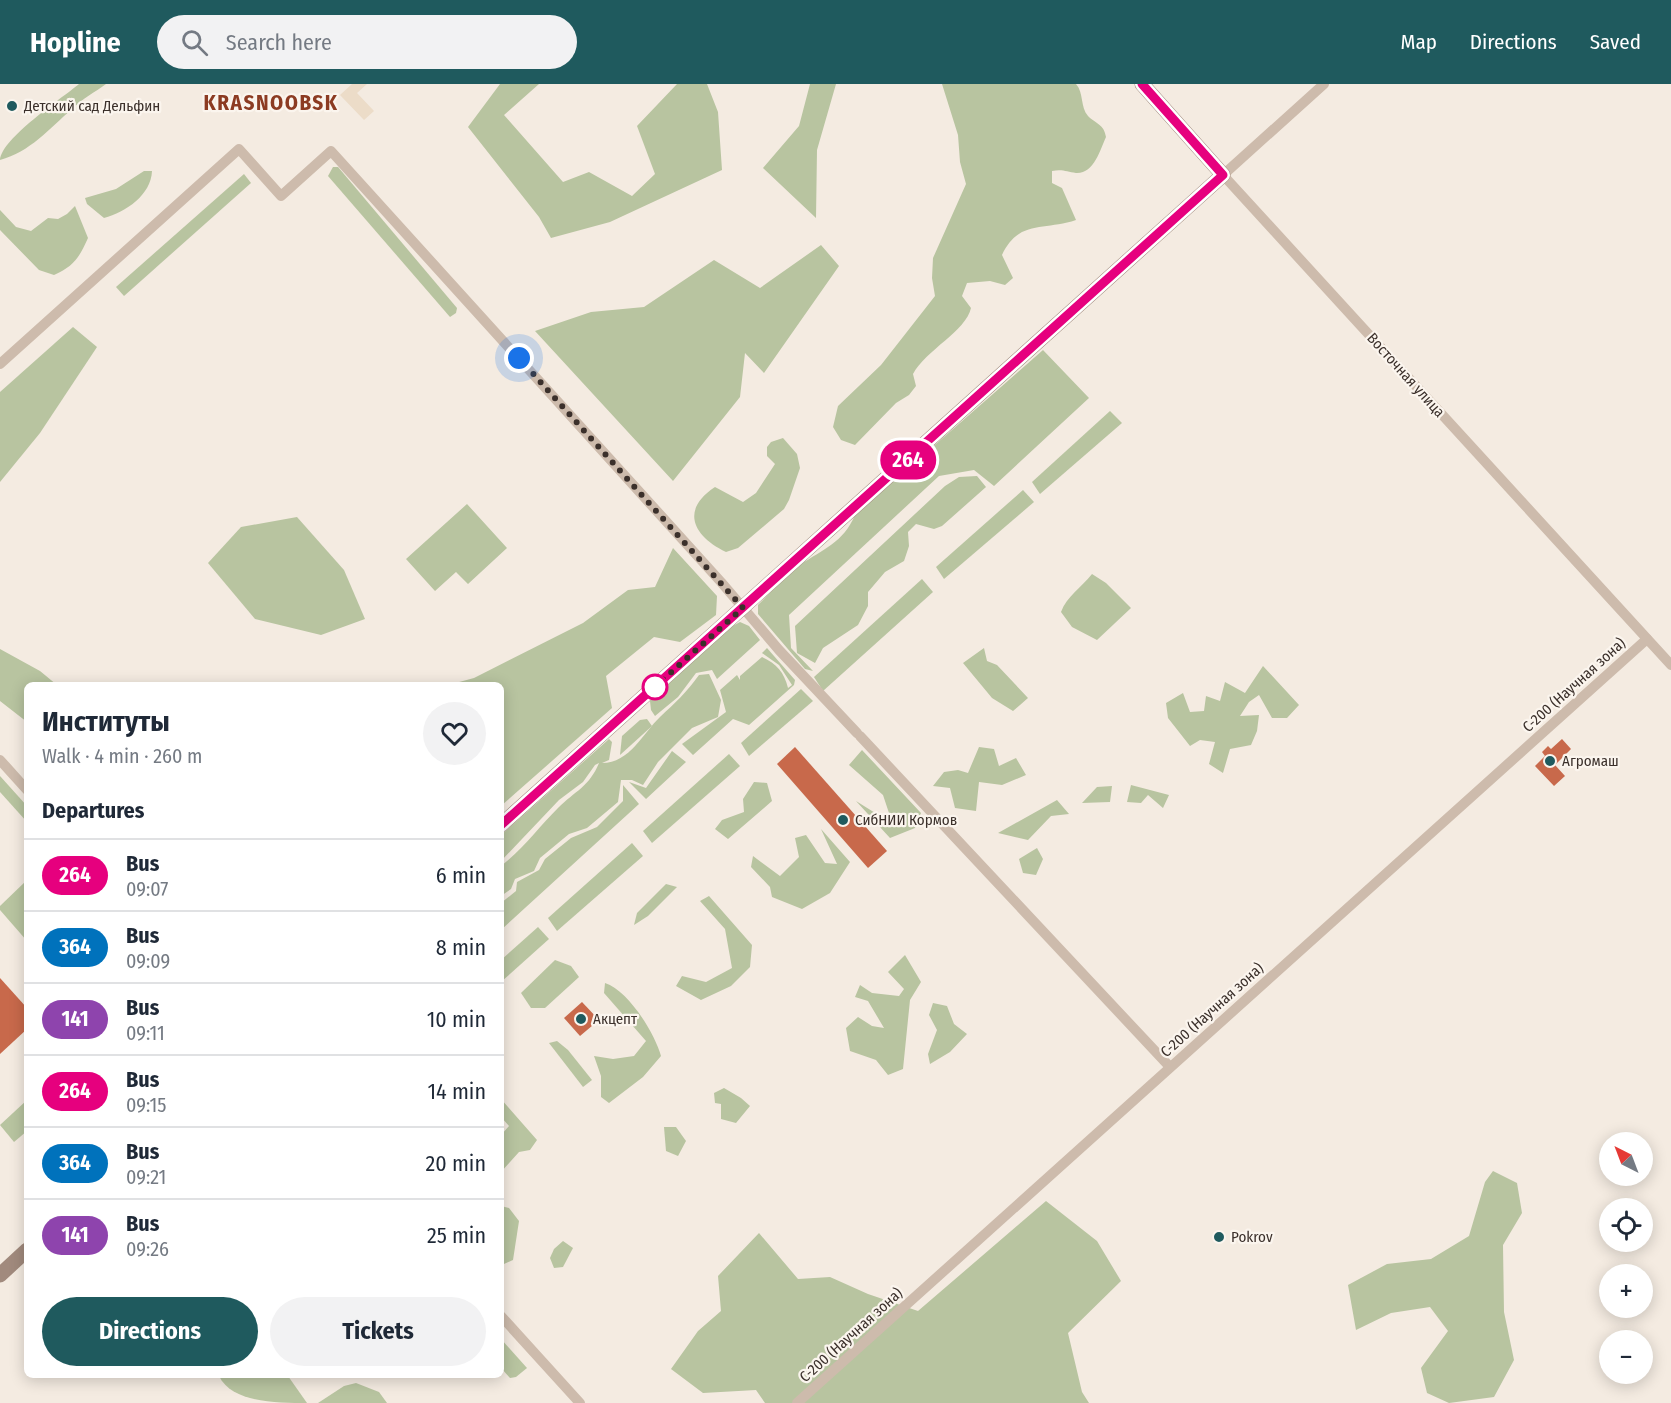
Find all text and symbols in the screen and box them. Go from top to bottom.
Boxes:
search box [157,15,577,69]
text: Hopline [30,26,121,59]
icon: search [178,26,211,59]
text: Search here [226,29,332,56]
text: Map [1400,29,1437,55]
text: Directions [1470,29,1557,55]
text: Saved [1590,29,1641,55]
district label: KRASNOOBSK [204,90,338,116]
place label: Детский сад Дельфин [23,97,160,115]
marker: Детский сад Дельфин [5,99,19,113]
street label: Восточная улица [1363,329,1449,421]
your location [504,343,534,373]
line badge: 264 [874,440,942,479]
text: 264 [892,447,924,473]
street label: С-200 (Научная зона) [1519,634,1629,736]
unlabelled marker [642,674,668,700]
button: heart [423,702,486,765]
text: Институты [42,705,170,738]
text: Walk · 4 min · 260 m [42,744,202,768]
place label: Агромаш [1562,752,1619,770]
marker: Агромаш [1543,754,1557,768]
text: Departures [42,797,144,824]
place label: СибНИИ Кормов [855,811,957,829]
marker: СибНИИ Кормов [836,813,850,827]
text: Bus [126,850,159,877]
text: 264 [59,862,91,888]
text: 6 min [436,862,486,889]
text: 09:07 [126,877,168,901]
text: Bus [126,922,159,949]
text: 364 [59,934,91,960]
text: 8 min [436,934,486,961]
text: 09:09 [126,949,170,973]
street label: С-200 (Научная зона) [1157,959,1267,1061]
text: Bus [126,994,159,1021]
text: 141 [61,1006,89,1032]
text: 10 min [427,1006,486,1033]
place label: Акцепт [593,1010,638,1028]
marker: Акцепт [574,1012,588,1026]
text: 09:11 [126,1021,165,1045]
text: Bus [126,1066,159,1093]
text: 264 [59,1078,91,1104]
text: 14 min [428,1078,486,1105]
text: 09:15 [126,1093,166,1117]
north arrow [1599,1132,1653,1186]
map controls [1599,1132,1653,1384]
text: Bus [126,1138,159,1165]
text: 364 [59,1150,91,1176]
text: 20 min [426,1150,486,1177]
text: 09:21 [126,1165,166,1189]
button: locate [1599,1198,1653,1252]
text: Bus [126,1210,159,1237]
text: 141 [61,1222,89,1248]
text: 25 min [427,1222,486,1249]
place label: Pokrov [1231,1228,1273,1246]
marker: Pokrov [1212,1230,1226,1244]
text: 09:26 [126,1237,169,1261]
button: + [1599,1264,1653,1318]
street label: С-200 (Научная зона) [796,1284,906,1386]
button: Directions [42,1297,258,1366]
button: Tickets [270,1297,486,1366]
button: − [1599,1330,1653,1384]

